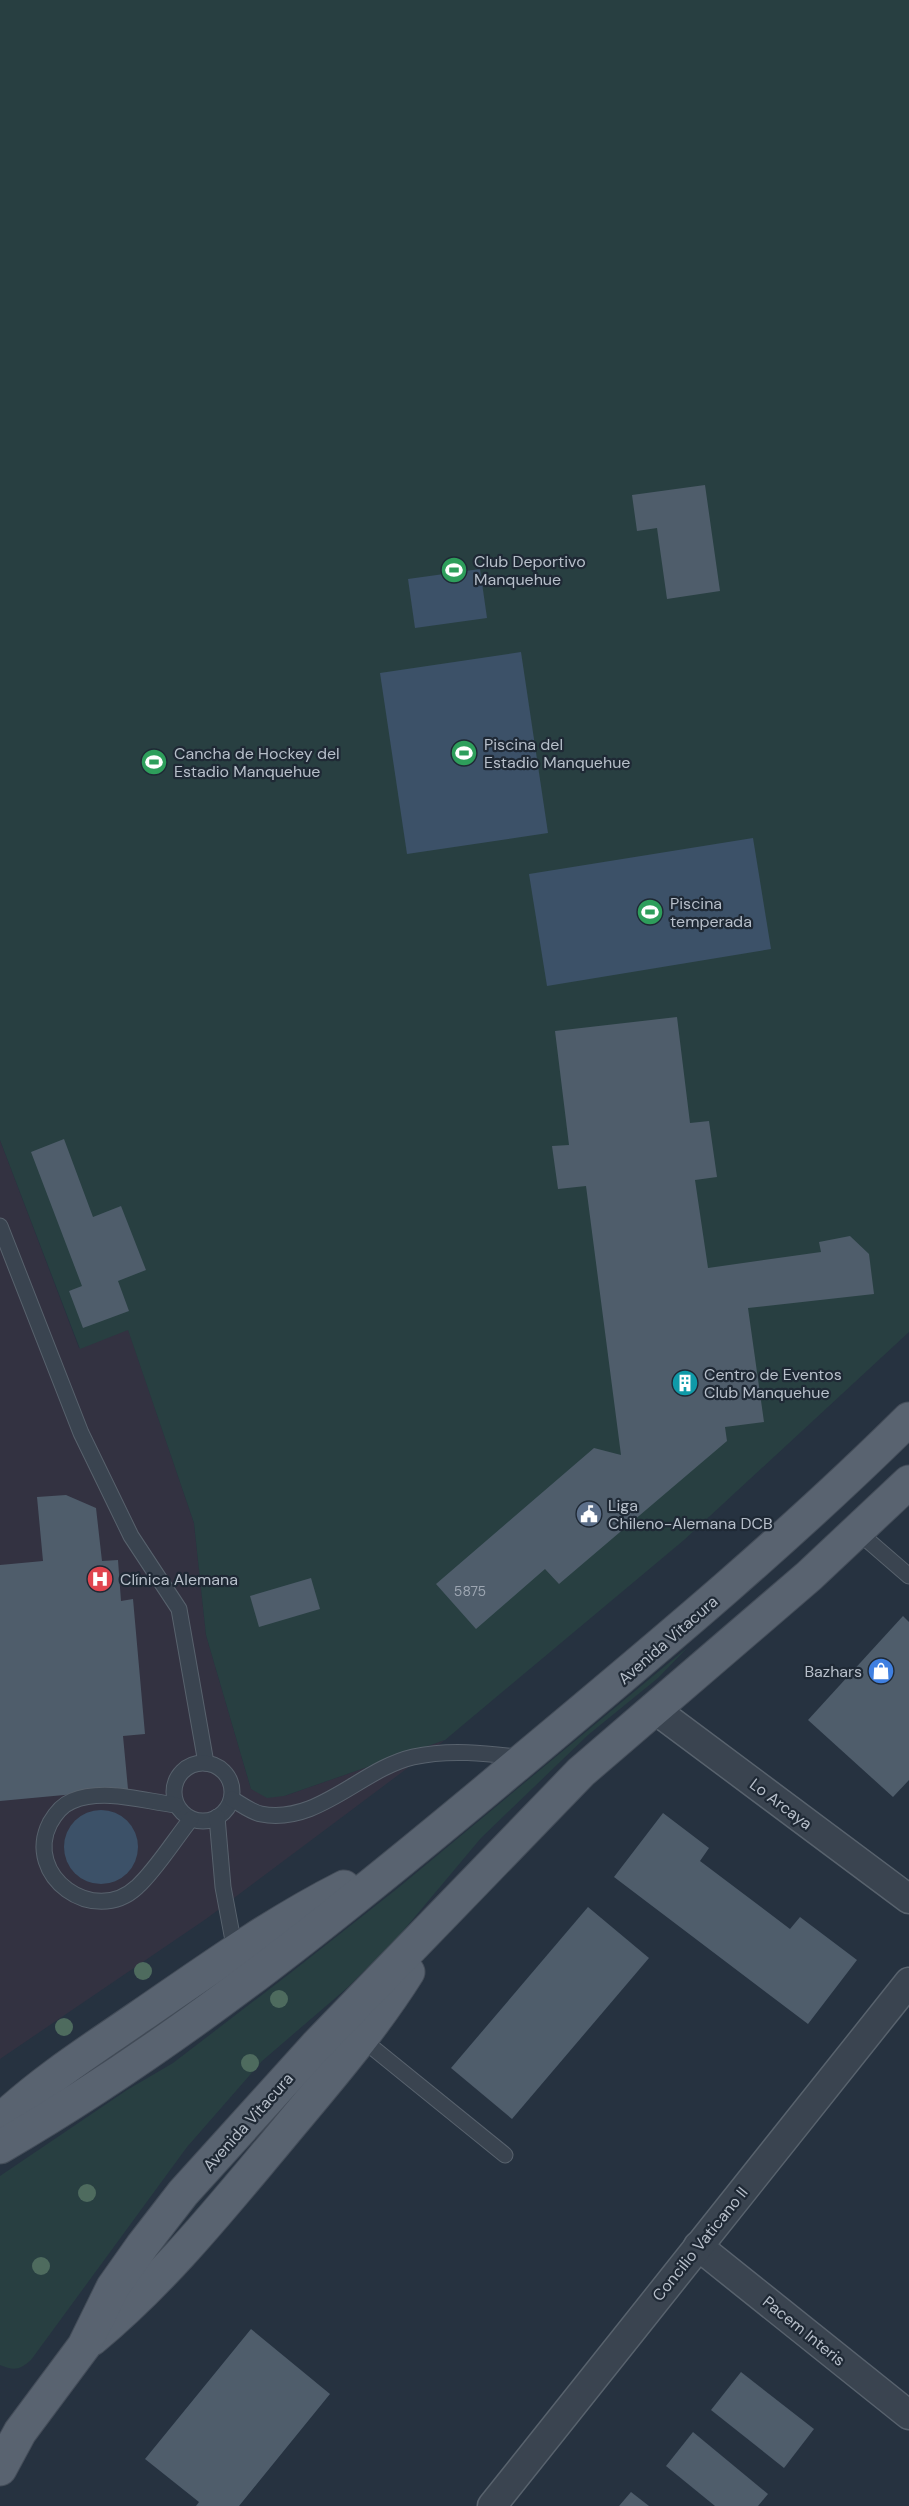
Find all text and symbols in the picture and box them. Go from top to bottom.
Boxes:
place label: Club Deportivo Manquehue [474,551,586,590]
sports icon: Club Deportivo Manquehue [439,555,469,585]
place label: Piscina del Estadio Manquehue [484,734,630,773]
sports icon: Piscina del Estadio Manquehue [449,738,479,768]
place label: Cancha de Hockey del Estadio Manquehue [174,743,340,782]
sports icon: Cancha de Hockey del Estadio Manquehue [139,747,169,777]
place label: Piscina temperada [670,893,752,932]
sports icon: Piscina temperada [635,897,665,927]
place label: Centro de Eventos Club Manquehue [704,1364,842,1403]
building icon: Centro de Eventos Club Manquehue [670,1368,700,1398]
place label: Liga Chileno-Alemana DCB [608,1495,773,1534]
public building icon: Liga Chileno-Alemana DCB [574,1499,604,1529]
hospital icon: Clínica Alemana [85,1564,115,1594]
place label: Clínica Alemana [120,1569,238,1590]
house number: 5875 [454,1582,486,1600]
street label: Avenida Vitacura [614,1591,722,1689]
shop icon: Bazhars [866,1656,896,1686]
place label: Bazhars [804,1661,862,1682]
street label: Lo Arcaya [746,1774,816,1834]
street label: Avenida Vitacura [198,2068,298,2176]
street label: Concilio Vaticano II [647,2183,753,2305]
street label: Pacem Interis [758,2291,850,2371]

